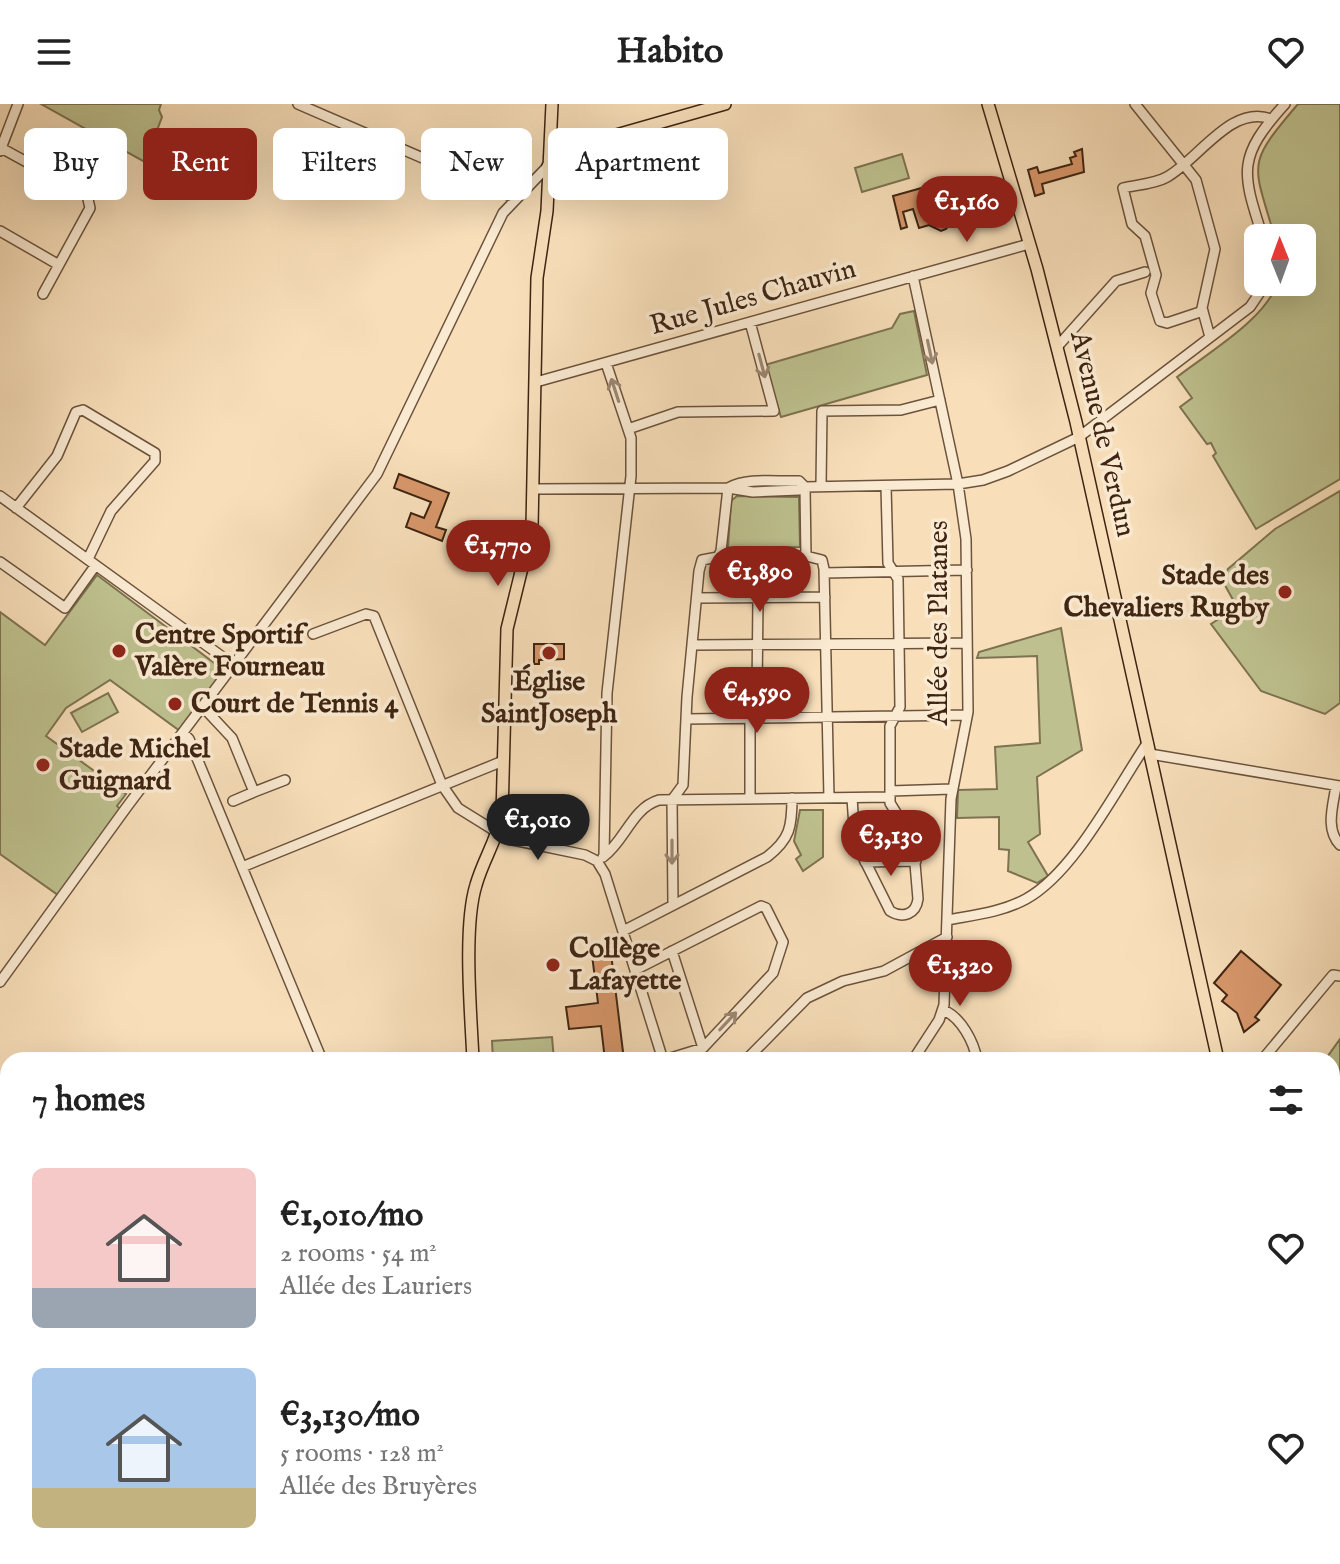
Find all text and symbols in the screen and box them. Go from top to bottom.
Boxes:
text: Habito [617,29,723,75]
icon: menu [32,30,76,74]
icon: heart [1264,30,1308,74]
chip: Buy [24,128,127,200]
chip: Rent [143,128,257,200]
chip: Filters [273,128,405,200]
chip: New [421,128,532,200]
chip: Apartment [548,128,728,200]
pin: €1,160 [902,176,1032,244]
text: €1,160 [934,185,1000,218]
north arrow [1244,224,1316,296]
map controls [1244,224,1316,296]
street label: Rue Jules Chauvin [646,252,860,344]
street label: Avenue de Verdun [1061,327,1143,540]
one-way arrow [923,339,938,365]
one-way arrow [755,353,770,379]
one-way arrow [607,378,621,403]
pin: €1,770 [433,520,563,588]
street label: Allée des Platanes [922,521,957,726]
text: €1,770 [464,529,532,562]
pin: €1,890 [695,546,825,614]
text: €1,890 [727,555,793,588]
place label: Stade des Chevaliers Rugby [1063,559,1270,626]
marker: Stade des Chevaliers Rugby [1276,583,1294,601]
place label: Centre Sportif Valère Fourneau [134,618,325,685]
marker: Centre Sportif Valère Fourneau [110,642,128,660]
marker: Église SaintJoseph [540,644,558,662]
place label: Église SaintJoseph [481,664,618,732]
pin: €4,590 [692,667,822,735]
text: €4,590 [722,676,792,709]
place label: Court de Tennis 4 [191,687,399,722]
marker: Court de Tennis 4 [166,695,184,713]
place label: Stade Michel Guignard [59,732,211,799]
marker: Stade Michel Guignard [34,756,52,774]
pin: €1,010 [473,794,603,862]
text: €1,010 [505,803,571,836]
pin: €3,130 [826,810,956,878]
text: €3,130 [859,819,923,852]
one-way arrow [664,838,680,865]
place label: Collège Lafayette [569,932,681,999]
pin: €1,320 [895,940,1025,1008]
text: €1,320 [927,949,993,982]
marker: Collège Lafayette [544,956,562,974]
one-way arrow [719,1011,738,1031]
icon: filters [1264,1078,1308,1122]
text: 7 homes [32,1079,145,1122]
text: €1,010/mo [280,1194,423,1237]
icon: home [96,1200,192,1296]
icon: heart [1264,1226,1308,1270]
text: 2 rooms · 54 m² [280,1237,437,1270]
text: Allée des Lauriers [280,1270,472,1303]
text: €3,130/mo [280,1394,420,1437]
icon: home [96,1400,192,1496]
icon: heart [1264,1426,1308,1470]
text: 5 rooms · 128 m² [280,1437,444,1470]
text: Allée des Bruyères [280,1470,477,1503]

